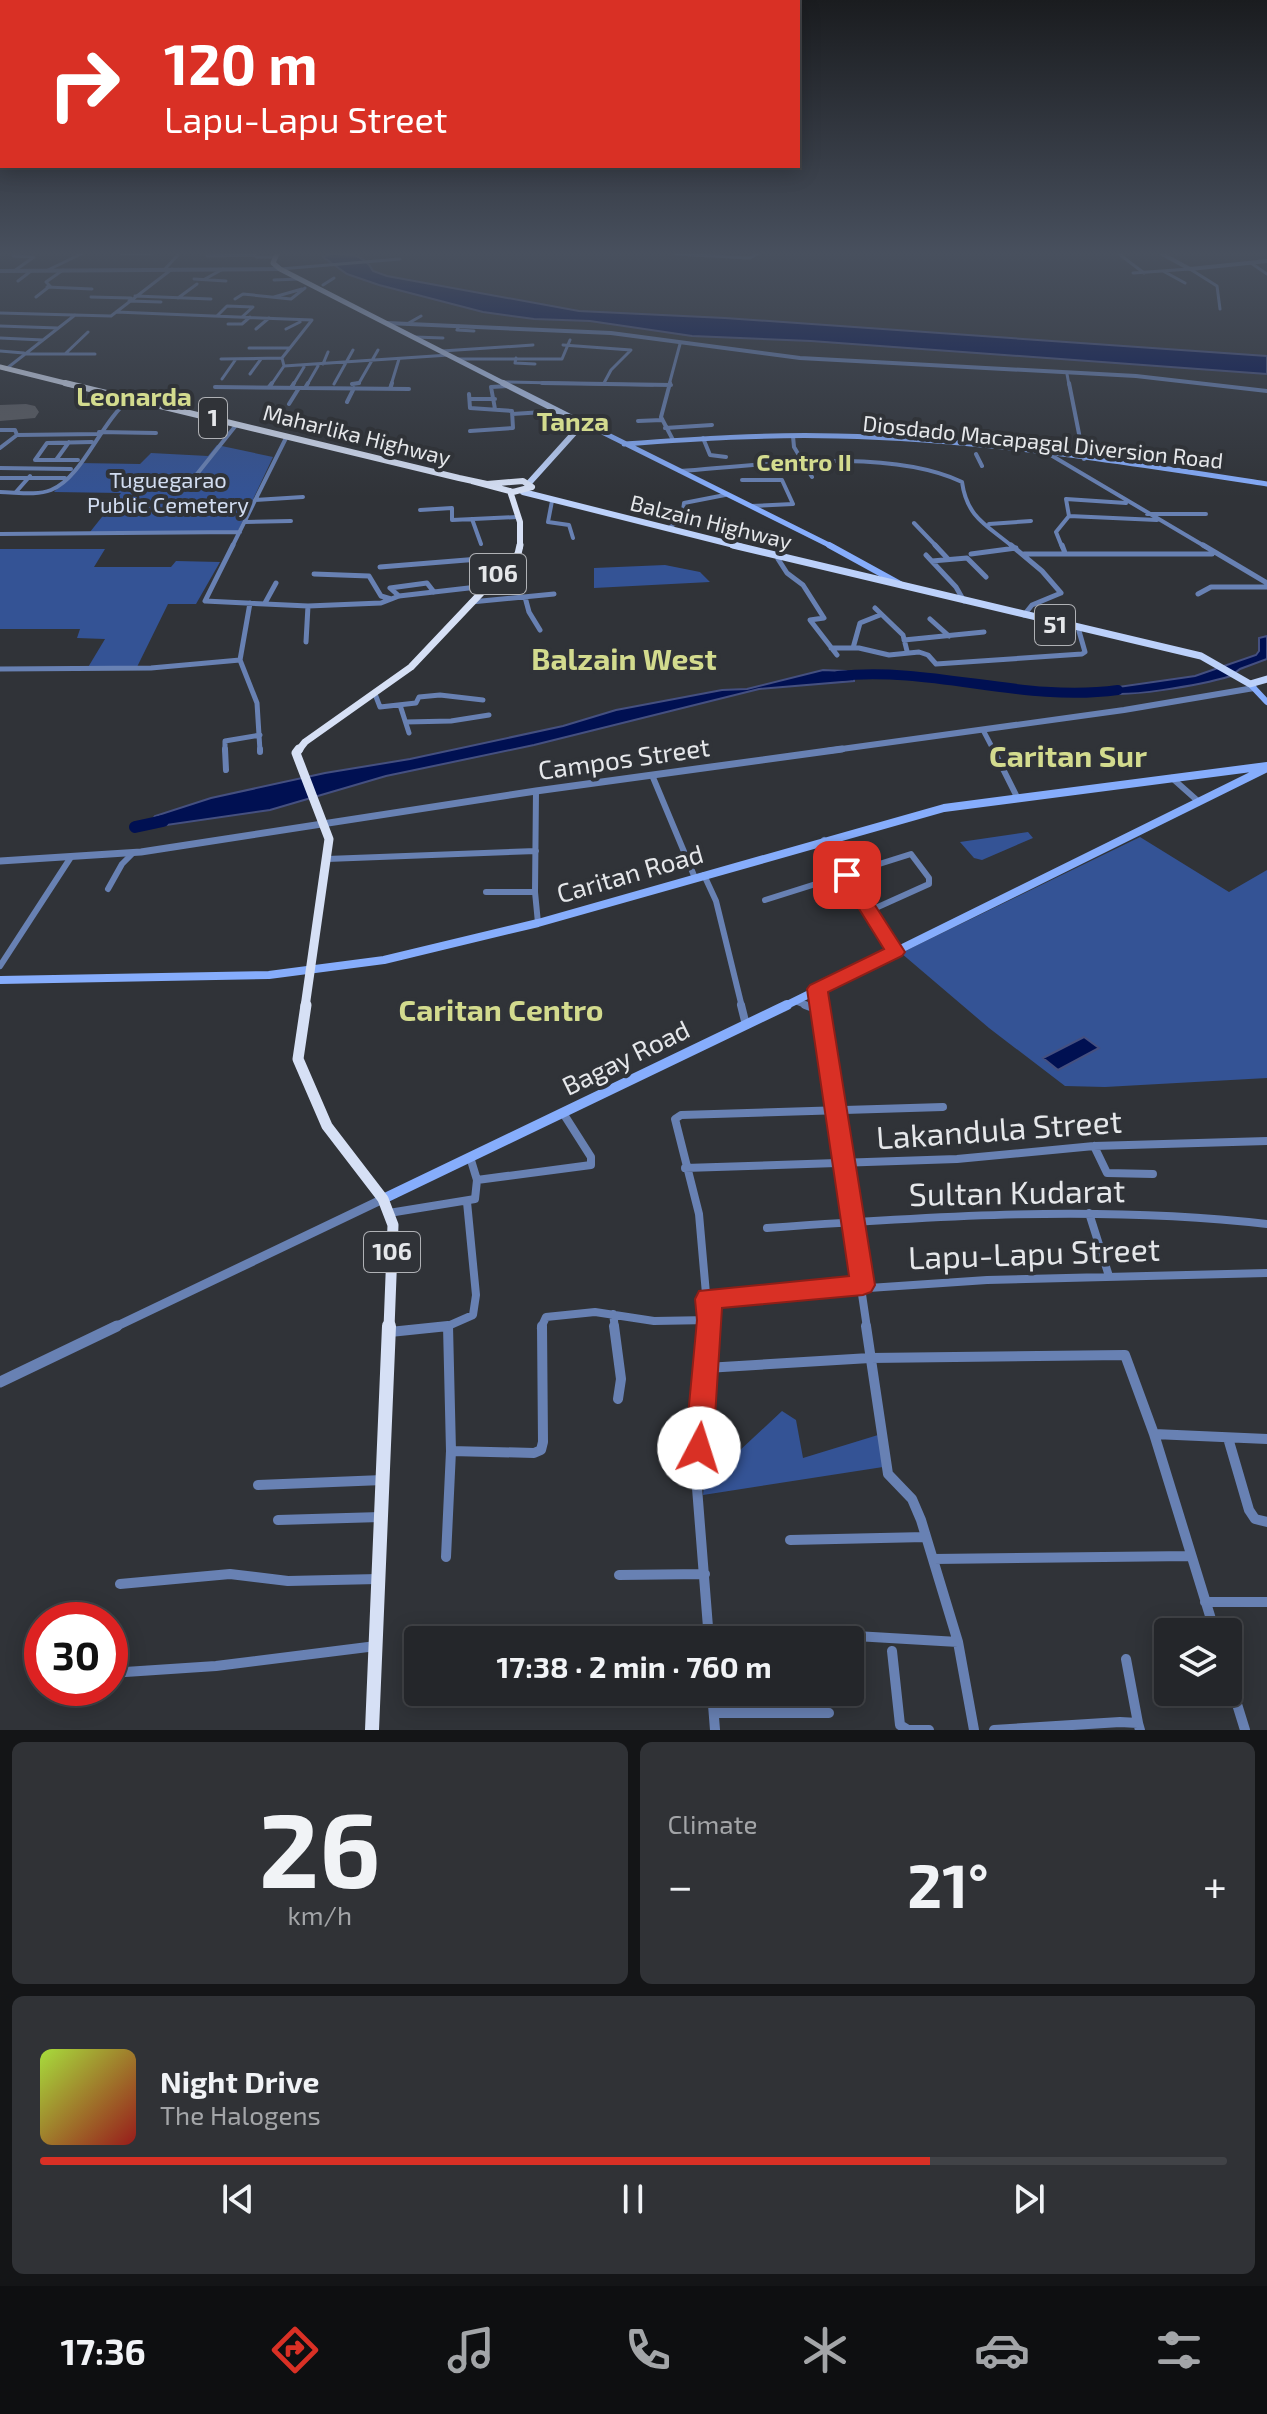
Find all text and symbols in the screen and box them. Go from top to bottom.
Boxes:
text: 120 m [164,29,318,96]
icon: right [32,32,136,136]
text: Lapu-Lapu Street [164,97,448,140]
district label: Leonarda [76,380,192,411]
road number: 1 [199,398,227,438]
street label: Maharlika Highway [261,398,454,470]
district label: Tanza [537,405,609,436]
street label: Diosdado Macapagal Diversion Road [862,409,1225,473]
district label: Centro II [756,447,852,476]
park label: Tuguegarao Public Cemetery [87,466,249,517]
street label: Balzain Highway [628,488,795,554]
road number: 106 [470,554,526,594]
road number: 51 [1035,605,1075,645]
district label: Balzain West [531,640,717,676]
street label: Campos Street [536,730,712,785]
district label: Caritan Sur [989,737,1147,773]
street label: Caritan Road [553,837,706,908]
pin [813,841,881,909]
icon: arrive [825,853,869,897]
district label: Caritan Centro [399,991,603,1027]
street label: Bagay Road [557,1012,694,1101]
street label: Lakandula Street [875,1100,1123,1156]
street label: Sultan Kudarat [908,1170,1126,1212]
street label: Lapu-Lapu Street [907,1229,1161,1275]
road number: 106 [364,1232,420,1272]
position arrow [657,1406,741,1490]
speed limit sign: 30 [24,1602,128,1706]
map controls [1154,1618,1242,1706]
button: layers [1154,1618,1242,1706]
text: 17:38 · 2 min · 760 m [496,1648,772,1684]
text: 26 [259,1784,381,1909]
text: Climate [668,1808,757,1839]
text: 21° [907,1848,989,1920]
text: − [668,1858,693,1911]
text: + [1203,1858,1227,1911]
text: km/h [287,1899,352,1930]
text: Night Drive [160,2063,319,2099]
text: The Halogens [160,2099,321,2130]
icon: previous [216,2177,260,2221]
icon: pause [611,2177,655,2221]
icon: next [1007,2177,1051,2221]
icon: directions [267,2322,323,2378]
icon: music [443,2322,499,2378]
icon: phone [620,2322,676,2378]
icon: climate [797,2322,853,2378]
icon: car [974,2322,1030,2378]
icon: filters [1151,2322,1207,2378]
text: 17:36 [60,2329,146,2372]

